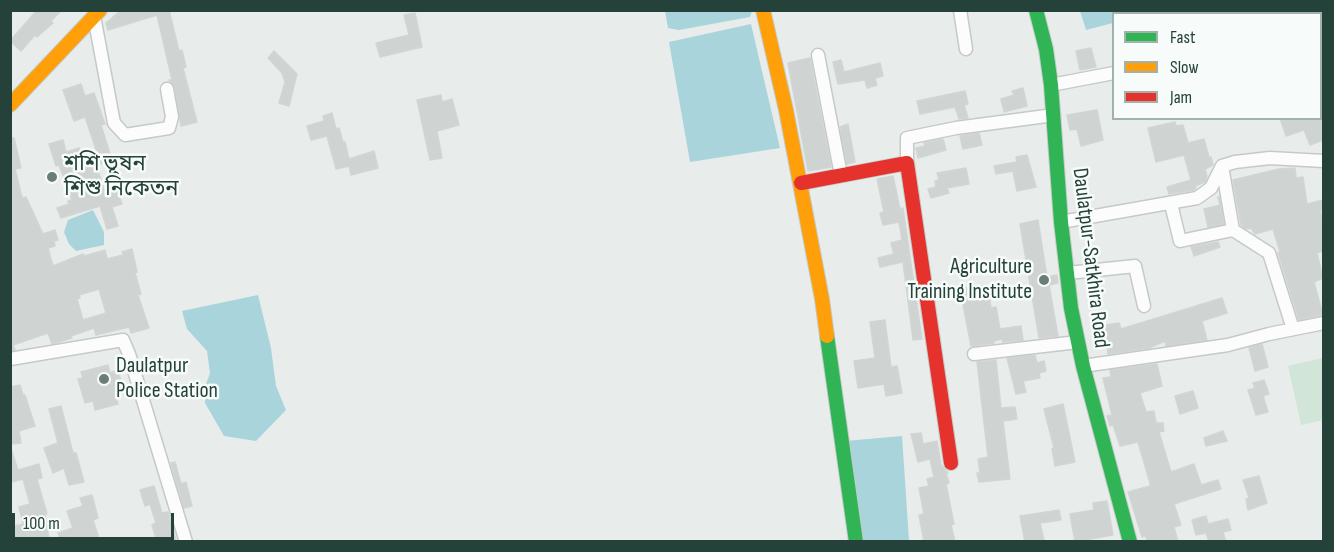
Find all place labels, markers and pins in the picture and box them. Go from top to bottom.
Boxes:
place label: শশি ভূষন শিশু নিকেতন [64,151,179,202]
marker: শশি ভূষন শিশু নিকেতন [45,170,59,184]
place label: Agriculture Training Institute [907,254,1032,306]
marker: Agriculture Training Institute [1037,273,1051,287]
place label: Daulatpur Police Station [116,353,218,404]
marker: Daulatpur Police Station [97,372,111,386]

